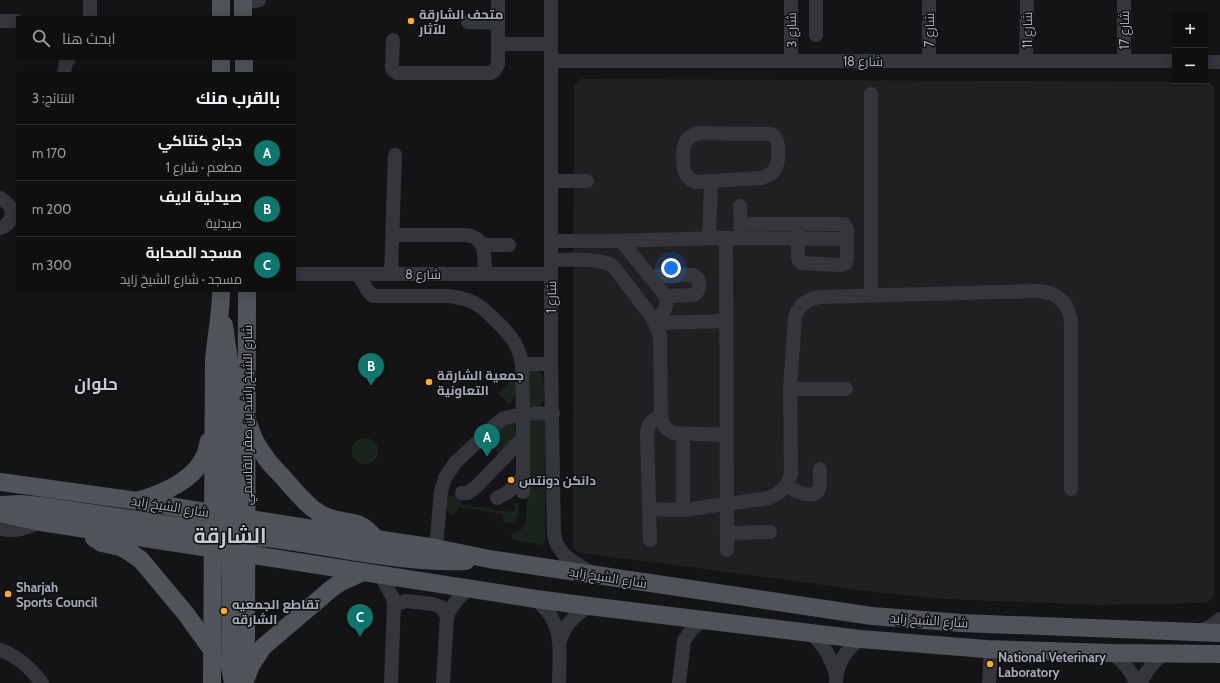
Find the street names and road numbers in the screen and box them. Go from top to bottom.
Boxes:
street label: شارع 17 [1116,11,1133,49]
street label: شارع 3 [783,12,800,48]
street label: شارع 11 [1019,12,1036,48]
street label: شارع 7 [921,13,938,47]
street label: شارع 18 [843,53,883,70]
street label: شارع 8 [405,266,441,283]
street label: شارع 1 [543,281,560,313]
street label: شارع الشيخ راشد بن صقر القاسمي [239,325,258,505]
street label: شارع الشيخ زايد [130,492,210,521]
street label: شارع الشيخ زايد [568,563,648,592]
street label: شارع الشيخ زايد [889,609,969,632]

